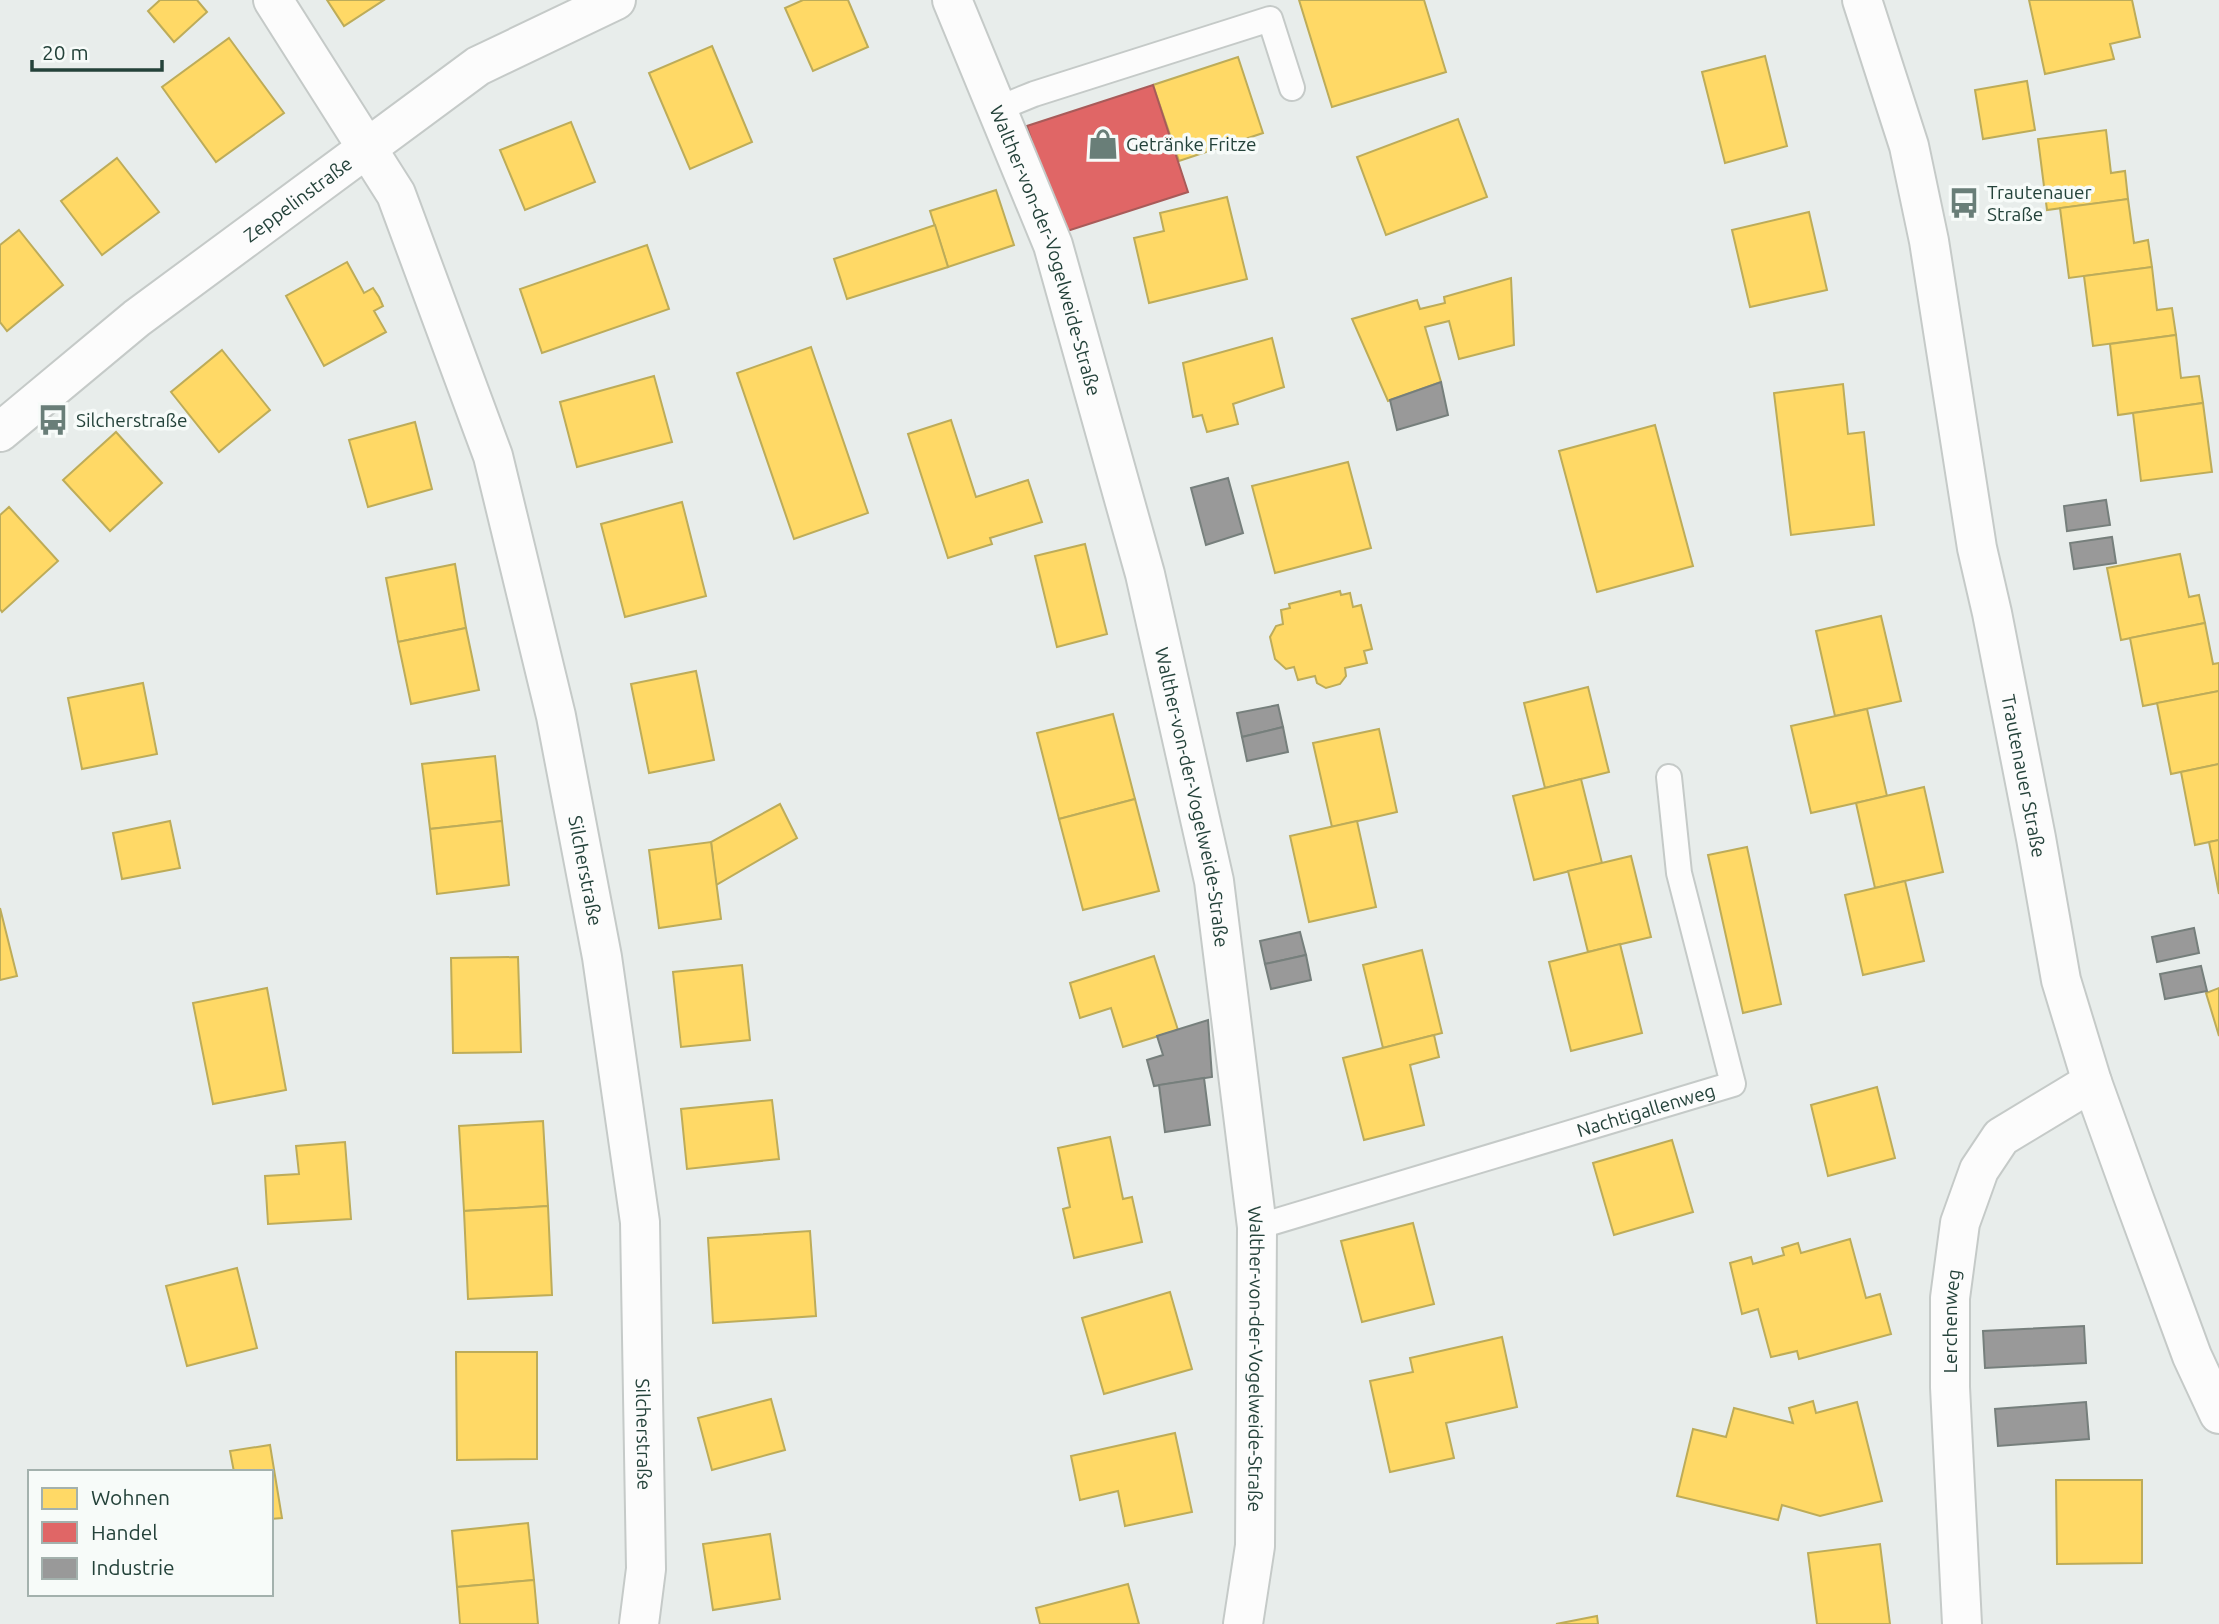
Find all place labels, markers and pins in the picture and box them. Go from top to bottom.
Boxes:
shop icon: Getränke Fritze [1086,127,1120,161]
place label: Getränke Fritze [1126,133,1256,155]
place label: Trautenauer Straße [1987,181,2092,225]
bus stop icon: Trautenauer Straße [1947,186,1981,220]
bus stop icon: Silcherstraße [36,403,70,437]
place label: Silcherstraße [76,409,188,431]

